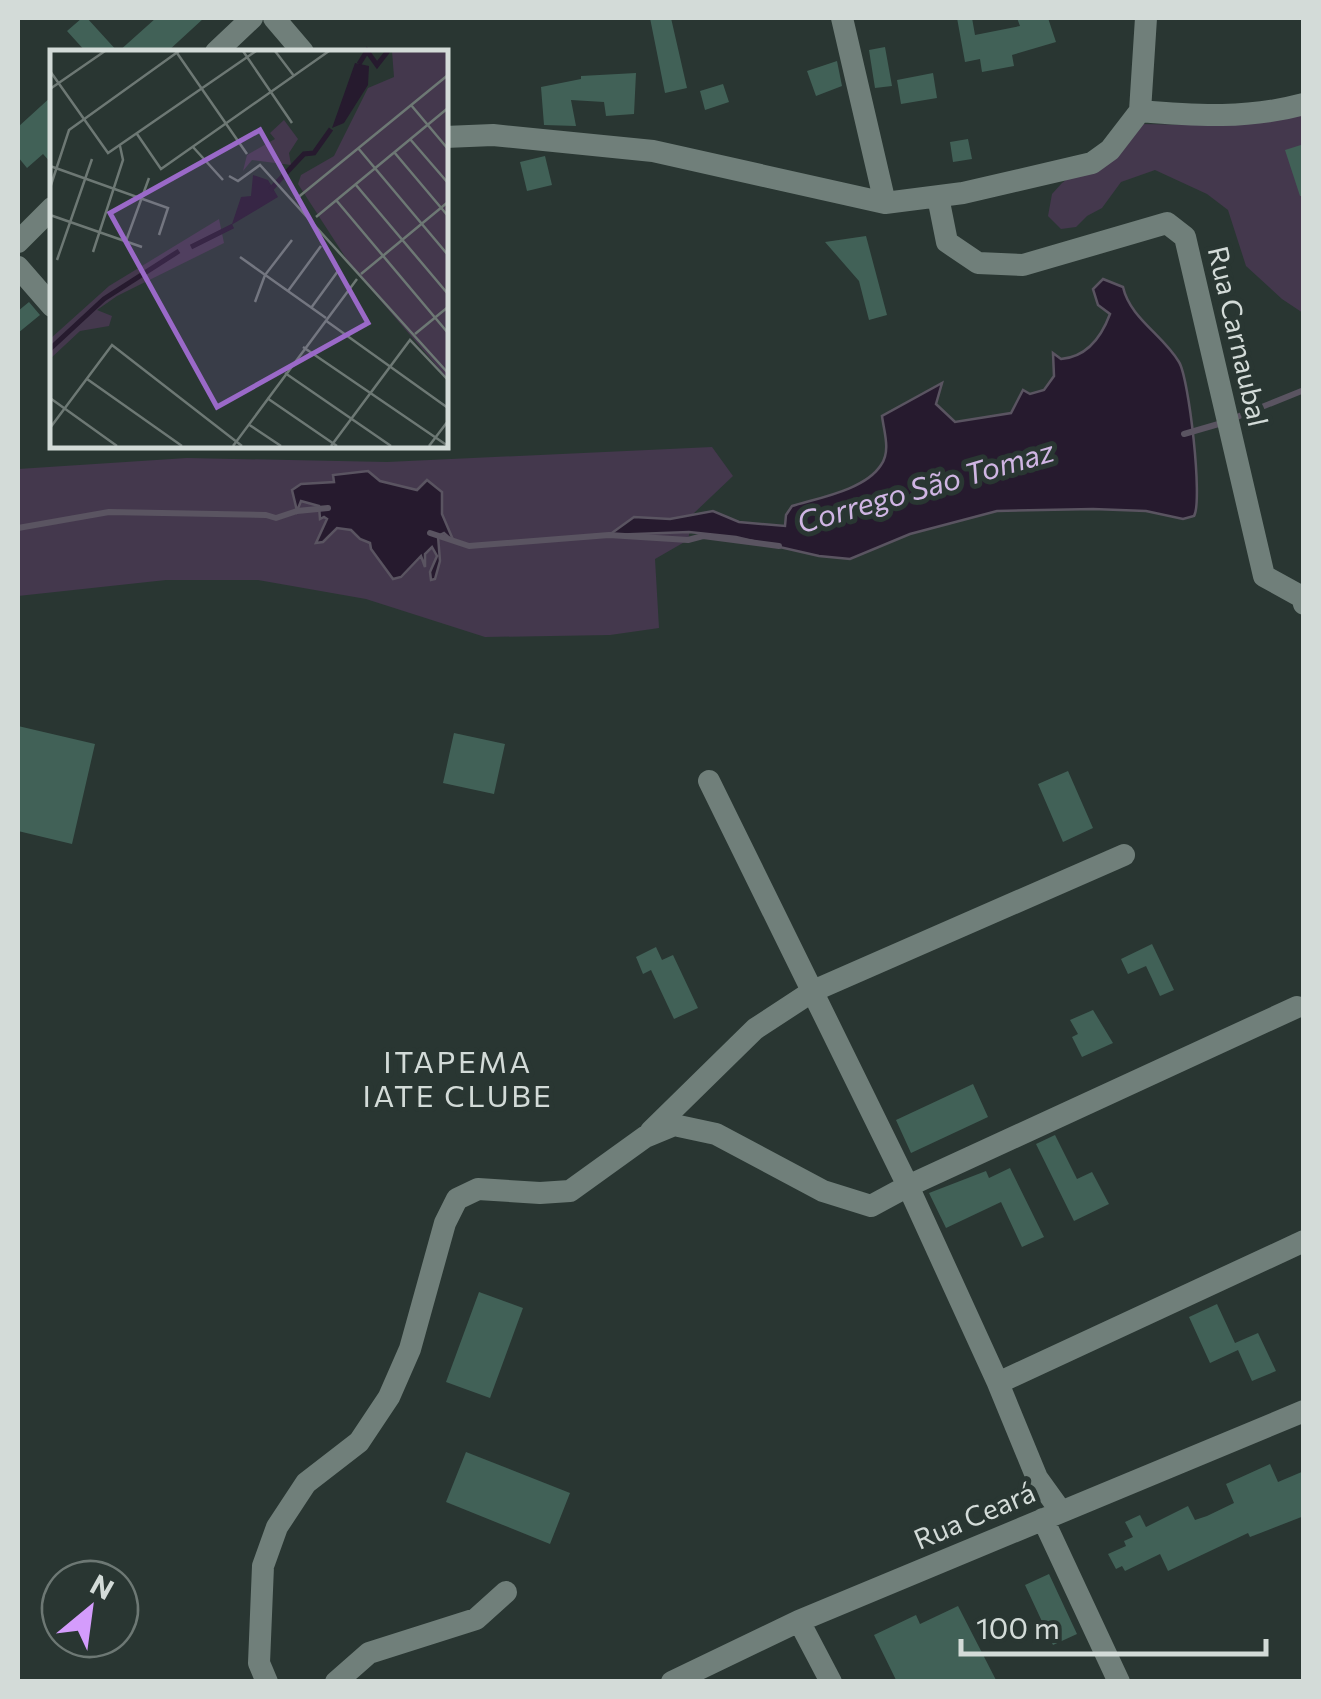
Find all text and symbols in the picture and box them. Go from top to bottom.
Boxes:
inset map [50,50,448,448]
street label: Rua Carnaubal [1202,243,1276,429]
water label: Corrego São Tomaz [792,431,1058,539]
district label: ITAPEMA IATE CLUBE [363,1042,553,1113]
street label: Rua Ceará [908,1474,1040,1556]
north arrow [40,1559,140,1659]
text: N [85,1566,120,1606]
scale bar [961,1594,1266,1656]
text: 100 m [976,1608,1060,1645]

